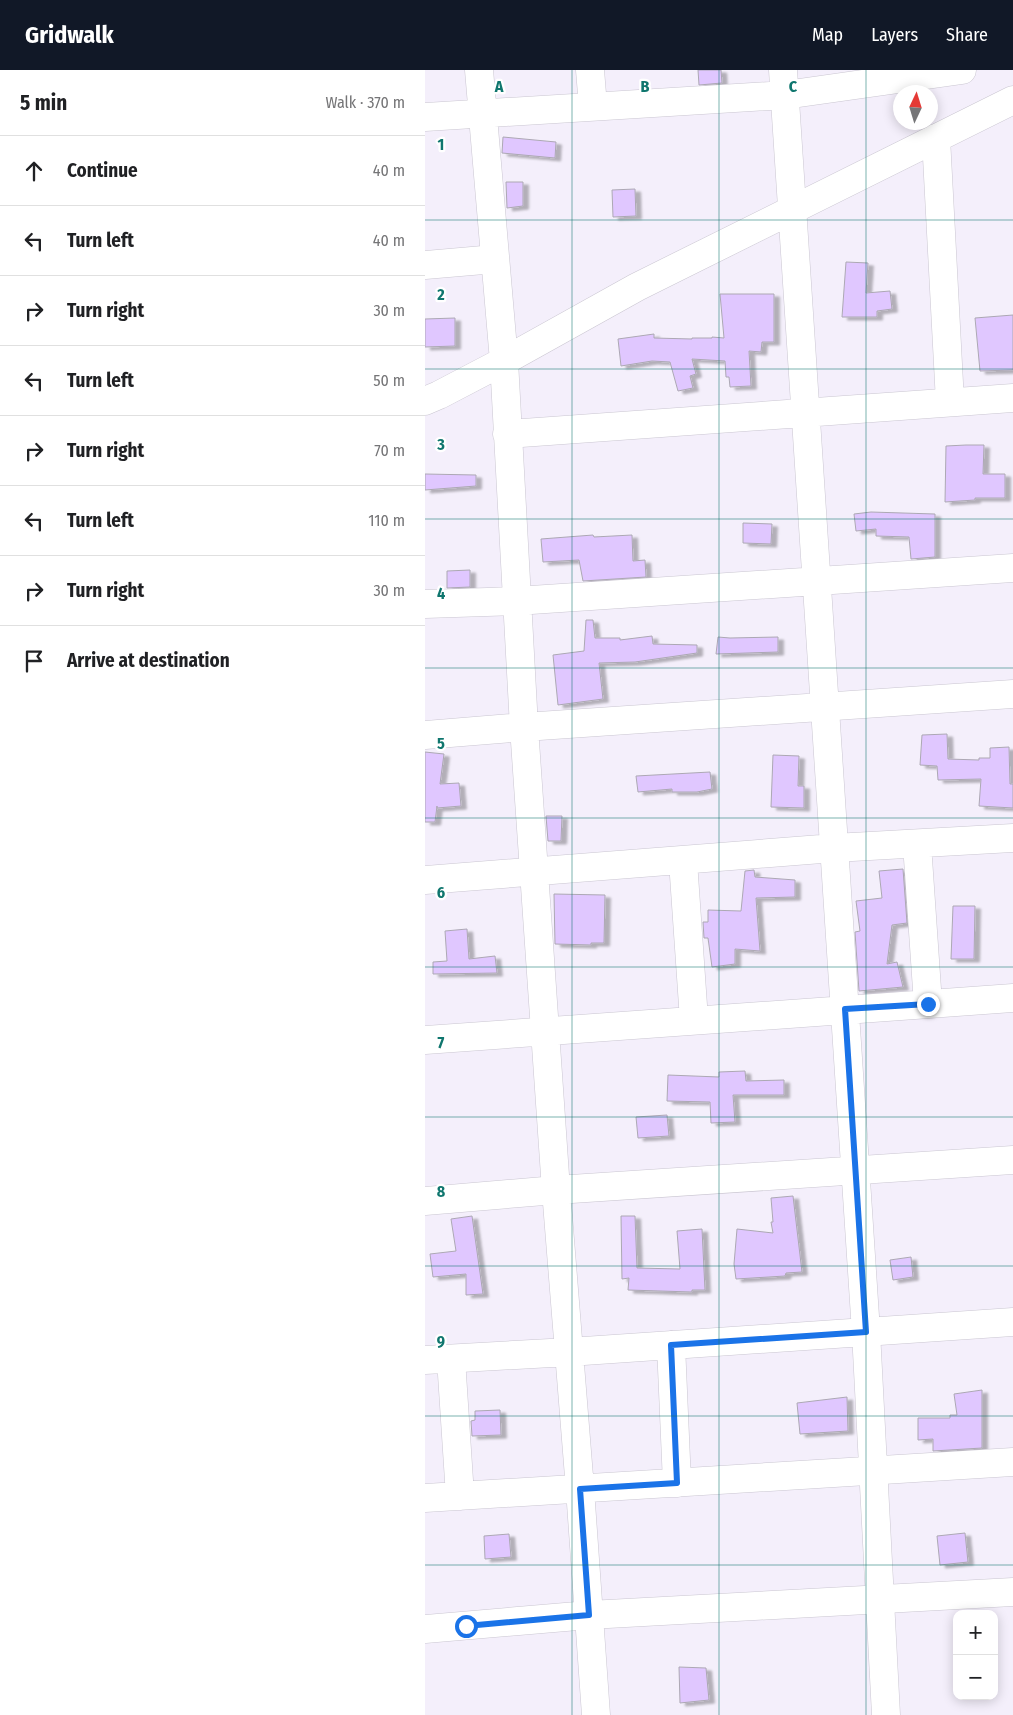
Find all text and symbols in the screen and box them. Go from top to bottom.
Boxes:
text: Gridwalk [25,21,114,49]
text: Map [812,24,843,46]
text: Layers [871,24,918,46]
text: Share [946,24,988,46]
text: A [494,77,504,96]
text: B [641,77,650,96]
text: C [789,77,798,96]
north arrow [893,85,938,130]
text: 5 min [20,90,67,116]
text: Walk · 370 m [325,93,405,112]
text: 1 [438,135,444,154]
icon: ahead [20,157,48,185]
text: Continue [67,159,138,182]
text: 40 m [373,161,405,180]
icon: left [20,227,48,255]
text: Turn left [67,229,134,252]
text: 40 m [373,231,405,250]
text: 2 [436,285,445,304]
icon: right [20,297,48,325]
text: Turn right [67,299,144,322]
text: 30 m [373,301,405,320]
icon: left [20,367,48,395]
text: Turn left [67,369,134,392]
text: 50 m [373,371,405,390]
text: 3 [436,435,445,454]
icon: right [20,437,48,465]
text: Turn right [67,439,144,462]
text: 70 m [374,441,405,460]
icon: left [20,507,48,535]
text: Turn left [67,509,134,532]
text: 110 m [368,511,405,530]
icon: right [20,577,48,605]
text: Turn right [67,579,144,602]
text: 30 m [373,581,405,600]
text: 4 [437,584,445,603]
icon: arrive [20,647,48,675]
text: Arrive at destination [67,649,230,672]
text: 5 [437,734,445,753]
text: 6 [437,883,445,902]
route end [917,993,940,1016]
text: 7 [438,1033,445,1052]
text: 8 [437,1182,446,1201]
text: 9 [437,1332,445,1351]
map controls [953,1610,998,1700]
button: + [953,1610,998,1655]
route start [455,1615,478,1638]
button: − [953,1655,998,1700]

